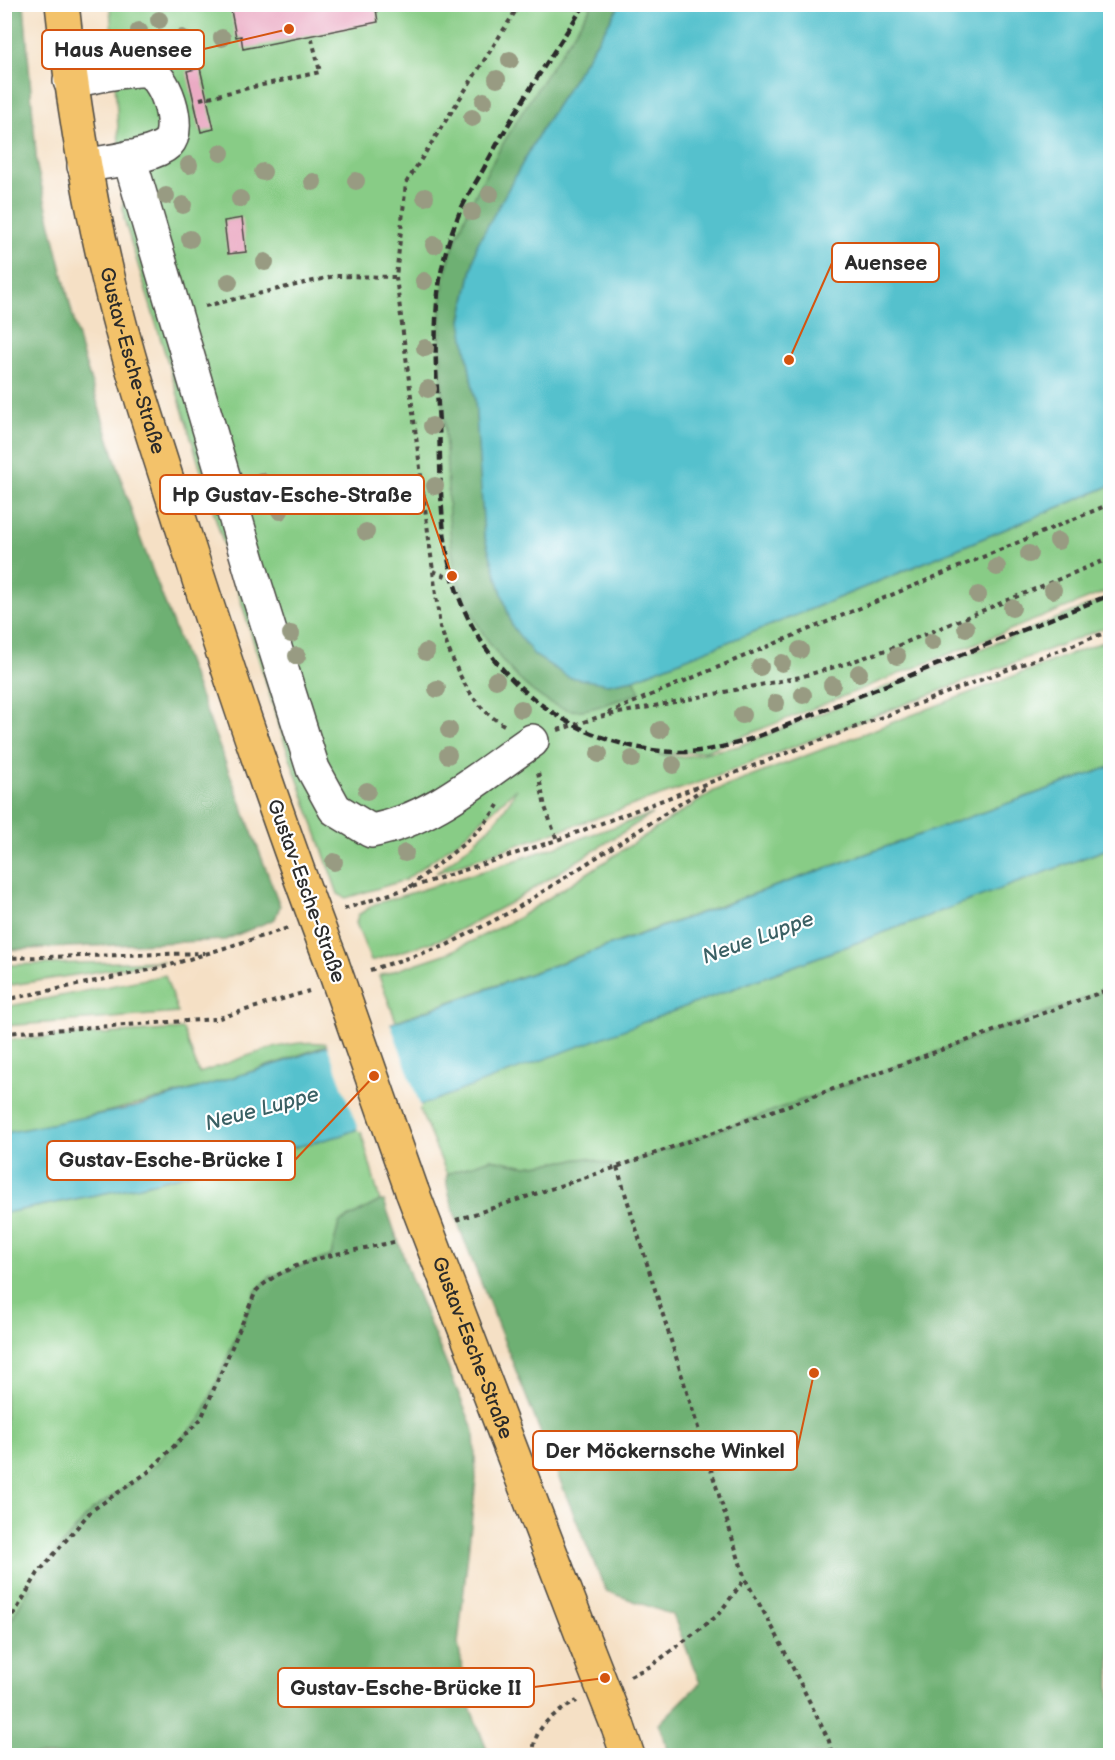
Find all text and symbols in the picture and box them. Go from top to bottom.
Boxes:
callout: Haus Auensee [42,30,204,69]
text: Haus Auensee [54,38,192,63]
callout: Auensee [832,243,939,282]
text: Auensee [844,251,927,276]
street label: Gustav-Esche-Straße [94,265,170,457]
callout: Hp Gustav-Esche-Straße [160,475,424,514]
text: Hp Gustav-Esche-Straße [172,483,412,508]
street label: Gustav-Esche-Straße [262,796,350,986]
water label: Neue Luppe [699,906,817,970]
water label: Neue Luppe [202,1082,322,1136]
callout: Gustav-Esche-Brücke I [47,1141,295,1180]
text: Gustav-Esche-Brücke I [59,1148,283,1173]
street label: Gustav-Esche-Straße [426,1253,518,1443]
callout: Der Möckernsche Winkel [533,1431,797,1470]
text: Der Möckernsche Winkel [545,1439,785,1464]
callout: Gustav-Esche-Brücke II [278,1668,534,1707]
text: Gustav-Esche-Brücke II [290,1676,522,1701]

